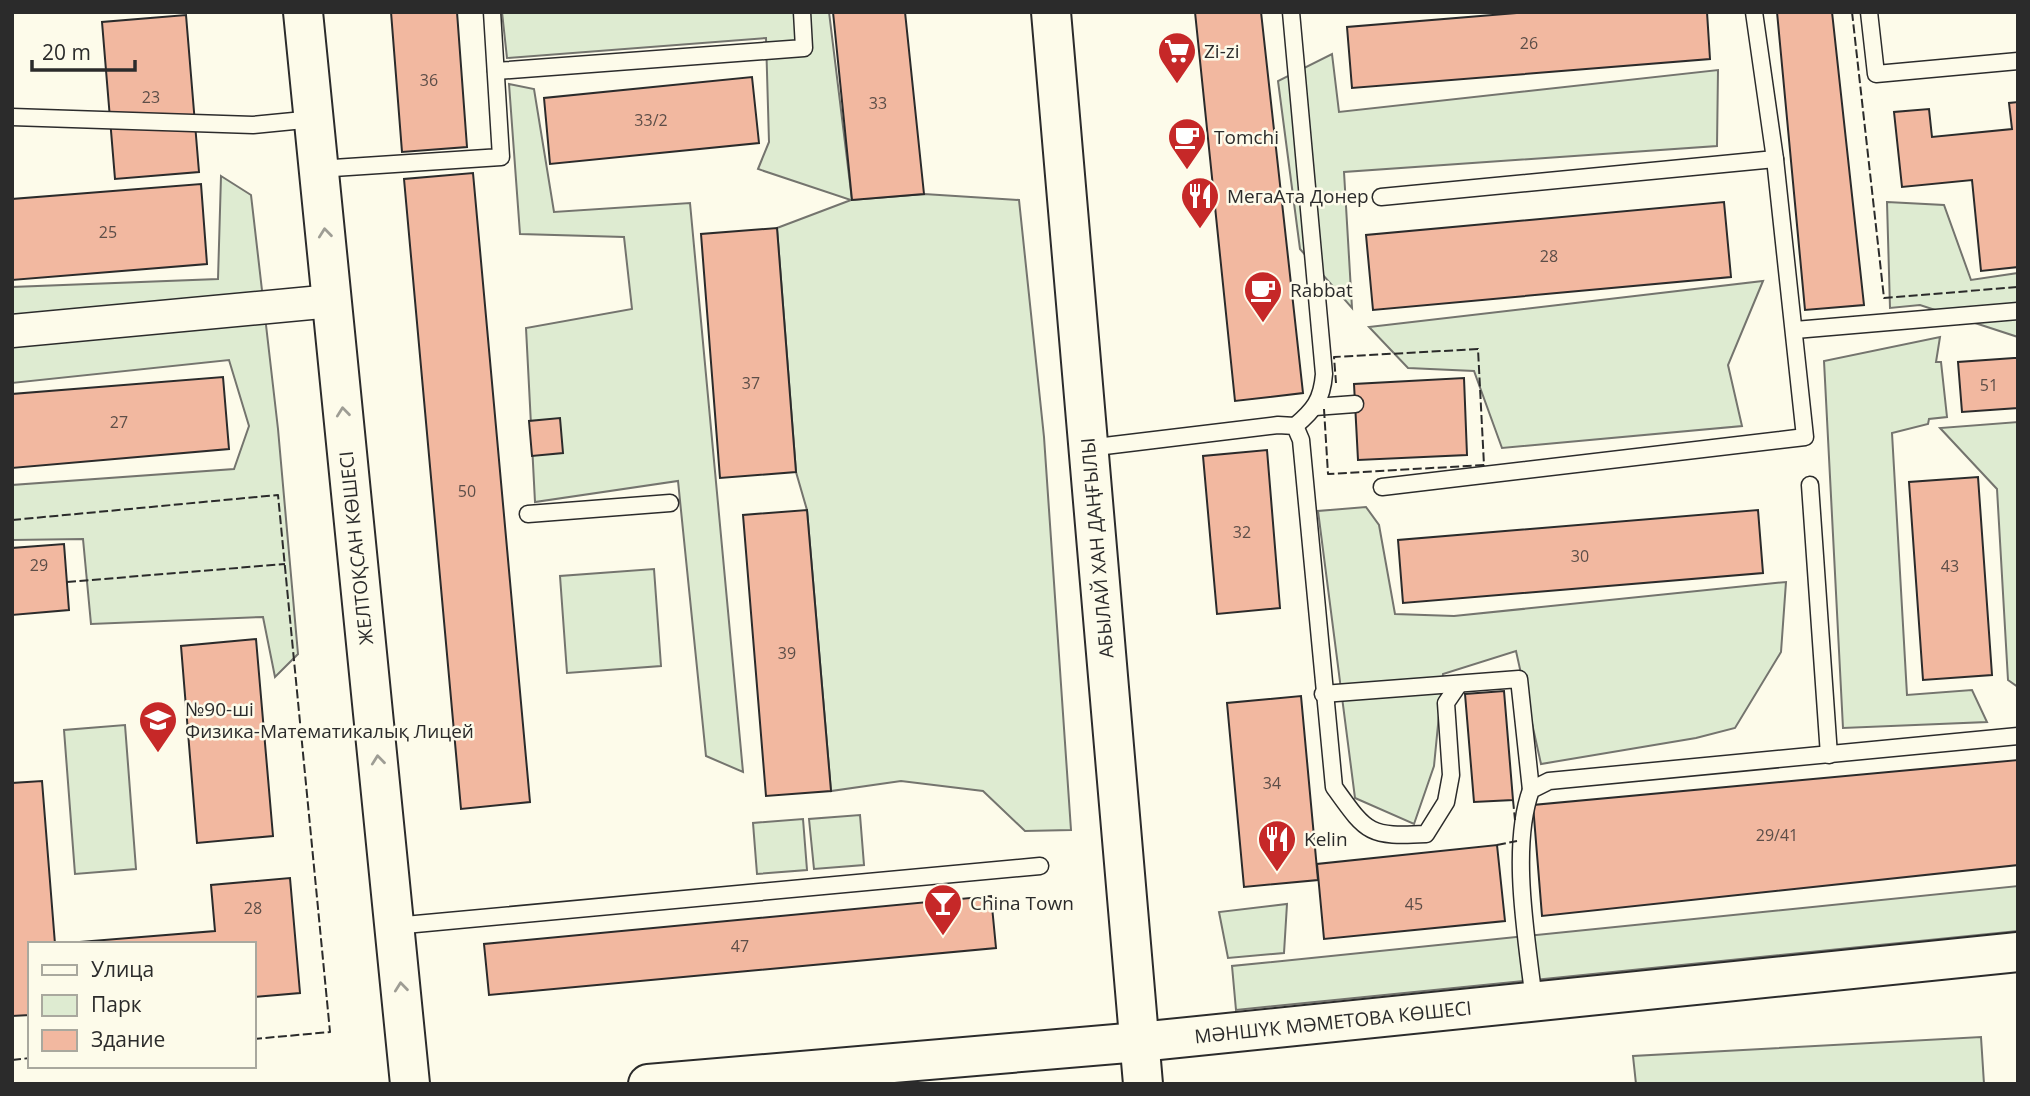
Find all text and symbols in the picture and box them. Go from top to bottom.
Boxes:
scale bar [32,28,135,72]
supermarket icon: Zi-zi [1156,30,1198,85]
house number: 26 [1520,32,1538,54]
text: 20 m [42,38,91,66]
place label: Zi-zi [1204,38,1240,64]
house number: 36 [420,69,438,91]
house number: 23 [142,86,160,108]
house number: 33 [869,92,887,114]
house number: 33/2 [634,109,668,131]
cafe icon: Tomchi [1166,116,1208,171]
place label: Tomchi [1214,124,1279,150]
restaurant icon: МегаАта Донер [1179,175,1221,230]
place label: МегаАта Донер [1227,183,1369,209]
house number: 25 [99,221,117,243]
one-way arrow [318,228,333,239]
house number: 28 [1540,245,1558,267]
cafe icon: Rabbat [1242,269,1284,324]
place label: Rabbat [1290,277,1353,303]
house number: 37 [742,372,760,394]
house number: 51 [1980,374,1998,396]
one-way arrow [336,406,351,417]
house number: 27 [110,411,128,433]
street label: АБЫЛАЙ ХАН ДАҢҒЫЛЫ [1074,437,1120,659]
street label: ЖЕЛТОҚСАН КӨШЕСІ [333,450,379,646]
house number: 50 [458,480,476,502]
house number: 32 [1233,521,1251,543]
house number: 30 [1571,545,1589,567]
house number: 29 [30,554,48,576]
house number: 43 [1941,555,1959,577]
house number: 39 [778,642,796,664]
place label: №90-ші Физика-Математикалық Лицей [185,696,474,744]
school or university icon: №90-ші Физика-Математикалық Лицей [137,699,179,754]
one-way arrow [371,755,386,766]
house number: 34 [1263,772,1281,794]
restaurant icon: Kelin [1256,818,1298,873]
house number: 29/41 [1756,824,1798,846]
place label: Kelin [1304,826,1348,852]
bar icon: China Town [922,882,964,937]
place label: China Town [970,890,1074,916]
house number: 45 [1405,893,1423,915]
house number: 28 [244,897,262,919]
house number: 47 [731,935,749,957]
legend [28,942,256,1068]
text: Улица [91,955,154,983]
one-way arrow [393,981,408,993]
text: Парк [91,990,142,1018]
street label: МӘНШҮК МӘМЕТОВА КӨШЕСІ [1193,995,1473,1049]
text: Здание [91,1025,165,1053]

